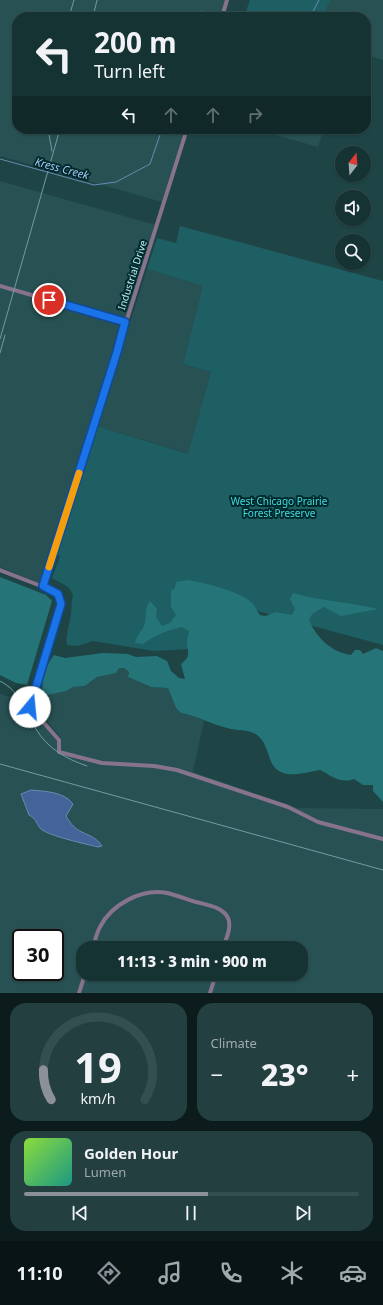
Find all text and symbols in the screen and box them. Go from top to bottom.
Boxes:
text: 200 m [94,23,177,61]
icon: left [28,28,80,80]
text: Turn left [94,59,165,83]
icon: left [118,104,140,126]
icon: ahead [160,104,182,126]
icon: ahead [202,104,224,126]
icon: right [244,104,266,126]
north arrow [335,146,371,182]
map controls [335,146,371,270]
water label: Kress Creek [33,154,91,183]
button: sound [335,190,371,226]
button: search [335,234,371,270]
street label: Industrial Drive [114,238,150,312]
pin [32,283,66,317]
icon: arrive [38,289,60,311]
park label: West Chicago Prairie Forest Preserve [231,494,328,520]
position arrow [9,686,51,728]
speed limit sign: 30 [12,929,64,981]
text: 11:13 · 3 min · 900 m [117,951,267,971]
text: Climate [211,1034,257,1052]
text: 19 [74,1039,122,1095]
text: 23° [261,1054,308,1095]
text: − [211,1059,223,1089]
text: + [346,1059,359,1089]
text: km/h [81,1089,116,1108]
text: Golden Hour [84,1143,178,1163]
text: Lumen [84,1163,126,1181]
icon: previous [69,1202,91,1224]
icon: pause [180,1202,202,1224]
icon: next [292,1202,314,1224]
icon: directions [95,1259,123,1287]
icon: music [156,1259,184,1287]
icon: phone [217,1259,245,1287]
icon: climate [278,1259,306,1287]
icon: car [339,1259,367,1287]
text: 11:10 [16,1261,63,1285]

